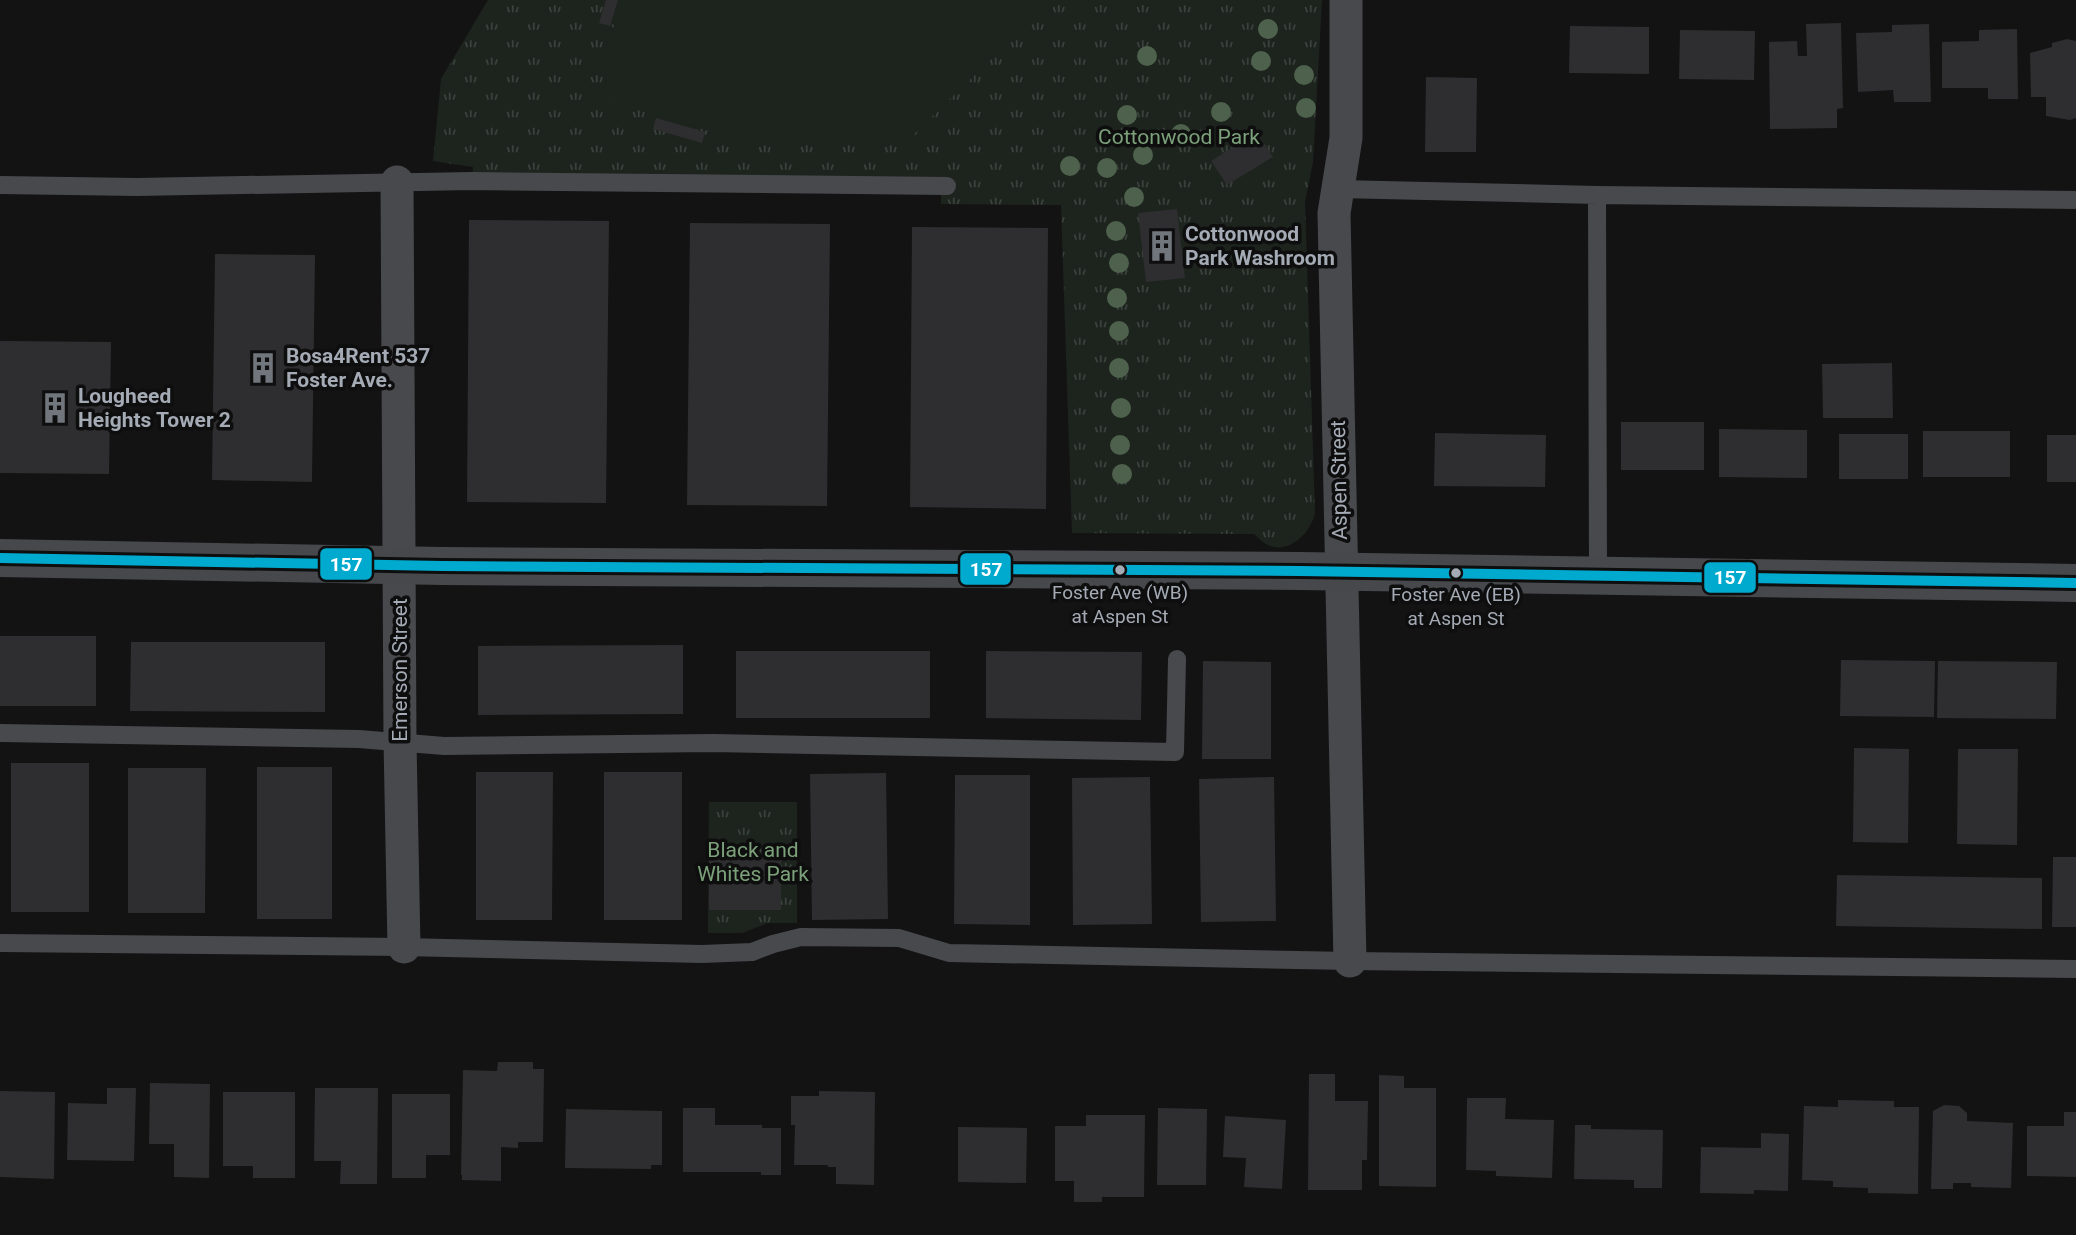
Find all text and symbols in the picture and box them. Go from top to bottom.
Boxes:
park label: Cottonwood Park [1098,125,1260,149]
place label: Cottonwood Park Washroom [1185,222,1335,270]
building icon: Cottonwood Park Washroom [1145,229,1179,263]
place label: Bosa4Rent 537 Foster Ave. [286,344,430,392]
building icon: Bosa4Rent 537 Foster Ave. [246,351,280,385]
place label: Lougheed Heights Tower 2 [78,384,231,432]
building icon: Lougheed Heights Tower 2 [38,391,72,425]
street label: Aspen Street [1326,420,1352,540]
line badge: 157 [319,547,373,581]
line badge: 157 [959,552,1012,586]
text: 157 [330,553,362,576]
text: 157 [970,558,1002,581]
line badge: 157 [1703,561,1757,594]
marker: Foster Ave (WB) at Aspen St [1113,563,1127,577]
marker: Foster Ave (EB) at Aspen St [1449,566,1463,580]
text: 157 [1714,566,1746,589]
place label: Foster Ave (WB) at Aspen St [1052,581,1188,628]
place label: Foster Ave (EB) at Aspen St [1391,583,1521,630]
street label: Emerson Street [388,598,412,742]
park label: Black and Whites Park [697,838,809,886]

